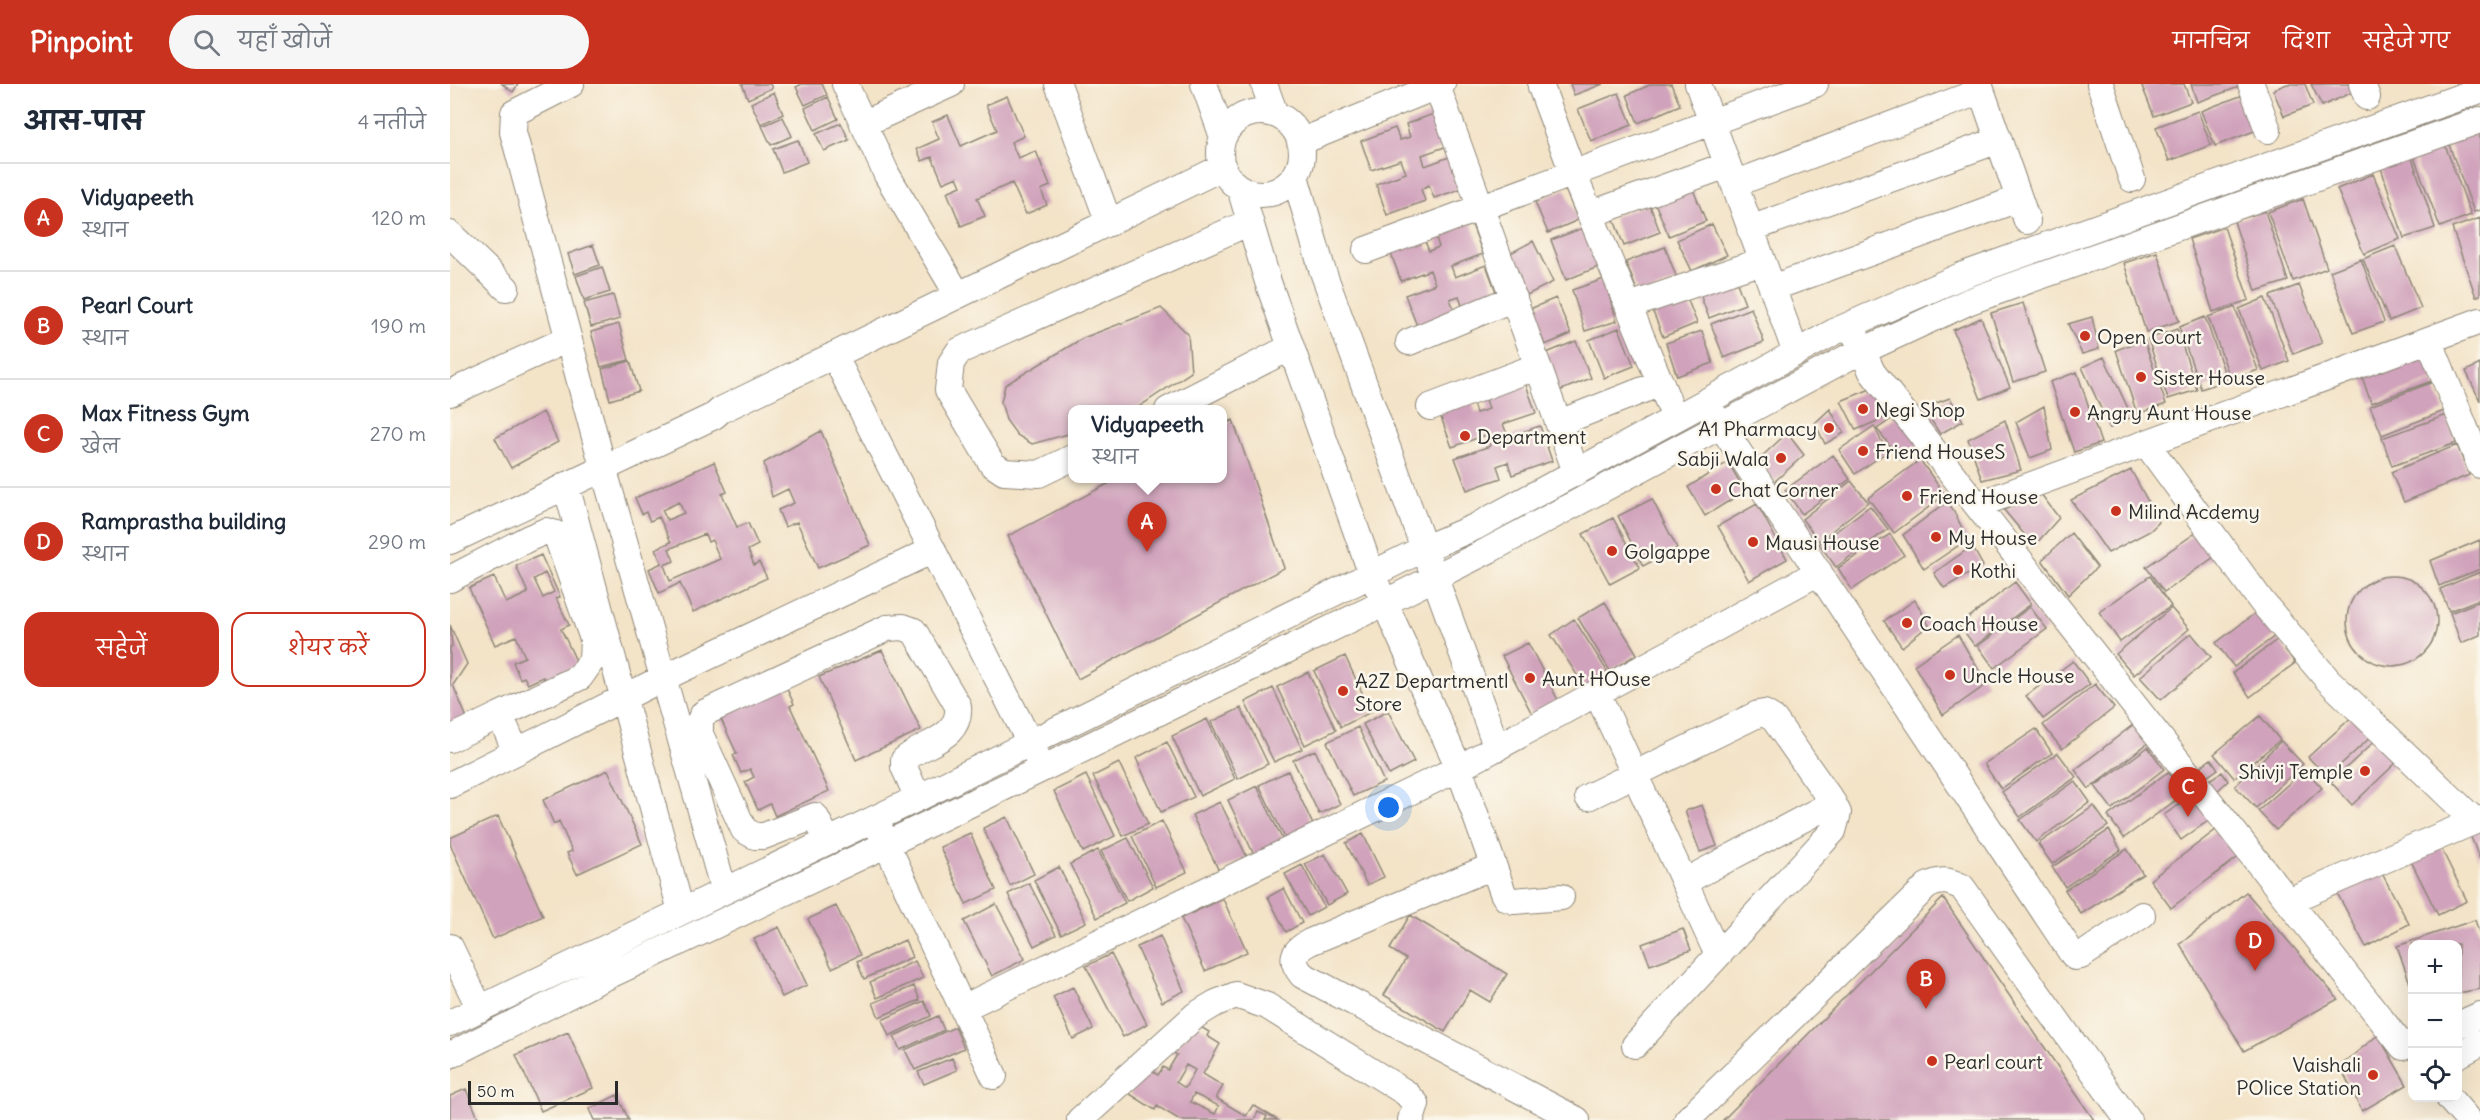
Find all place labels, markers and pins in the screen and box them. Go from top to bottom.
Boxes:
place label: Open Court [2097,324,2202,349]
marker: Open Court [2078,329,2092,343]
place label: Sister House [2153,365,2265,390]
marker: Sister House [2134,370,2148,384]
place label: Negi Shop [1875,397,1965,422]
place label: Angry Aunt House [2087,400,2251,425]
marker: Negi Shop [1856,402,1870,416]
marker: Angry Aunt House [2068,405,2082,419]
place label: A1 Pharmacy [1698,416,1817,441]
marker: A1 Pharmacy [1822,421,1836,435]
place label: Department [1477,424,1586,449]
marker: Department [1458,429,1472,443]
place label: Friend HouseS [1875,439,2005,464]
marker: Friend HouseS [1856,444,1870,458]
place label: Sabji Wala [1677,446,1769,471]
marker: Sabji Wala [1774,451,1788,465]
place label: Chat Corner [1728,477,1839,502]
marker: Chat Corner [1709,482,1723,496]
place label: Friend House [1919,484,2038,509]
marker: Friend House [1900,489,1914,503]
place label: Milind Acdemy [2128,499,2260,524]
pin: A [1128,502,1166,552]
marker: Milind Acdemy [2109,504,2123,518]
place label: My House [1948,525,2037,550]
place label: Mausi House [1765,530,1880,555]
marker: My House [1929,530,1943,544]
marker: Mausi House [1746,535,1760,549]
place label: Golgappe [1624,539,1710,564]
marker: Golgappe [1605,544,1619,558]
place label: Kothi [1970,558,2016,583]
marker: Kothi [1951,563,1965,577]
place label: Coach House [1919,611,2038,636]
marker: Coach House [1900,616,1914,630]
place label: Uncle House [1962,663,2074,688]
place label: Aunt HOuse [1542,666,1651,691]
place label: A2Z Departmentl Store [1355,668,1509,716]
marker: Uncle House [1943,668,1957,682]
marker: Aunt HOuse [1523,671,1537,685]
marker: A2Z Departmentl Store [1336,684,1350,698]
place label: Shivji Temple [2238,759,2353,784]
marker: Shivji Temple [2358,764,2372,778]
pin: C [2168,768,2208,817]
pin: D [2236,922,2274,971]
pin: B [1906,960,1946,1009]
place label: Pearl court [1944,1049,2043,1074]
place label: Vaishali POlice Station [2236,1052,2361,1100]
marker: Pearl court [1925,1054,1939,1068]
marker: Vaishali POlice Station [2366,1068,2380,1082]

